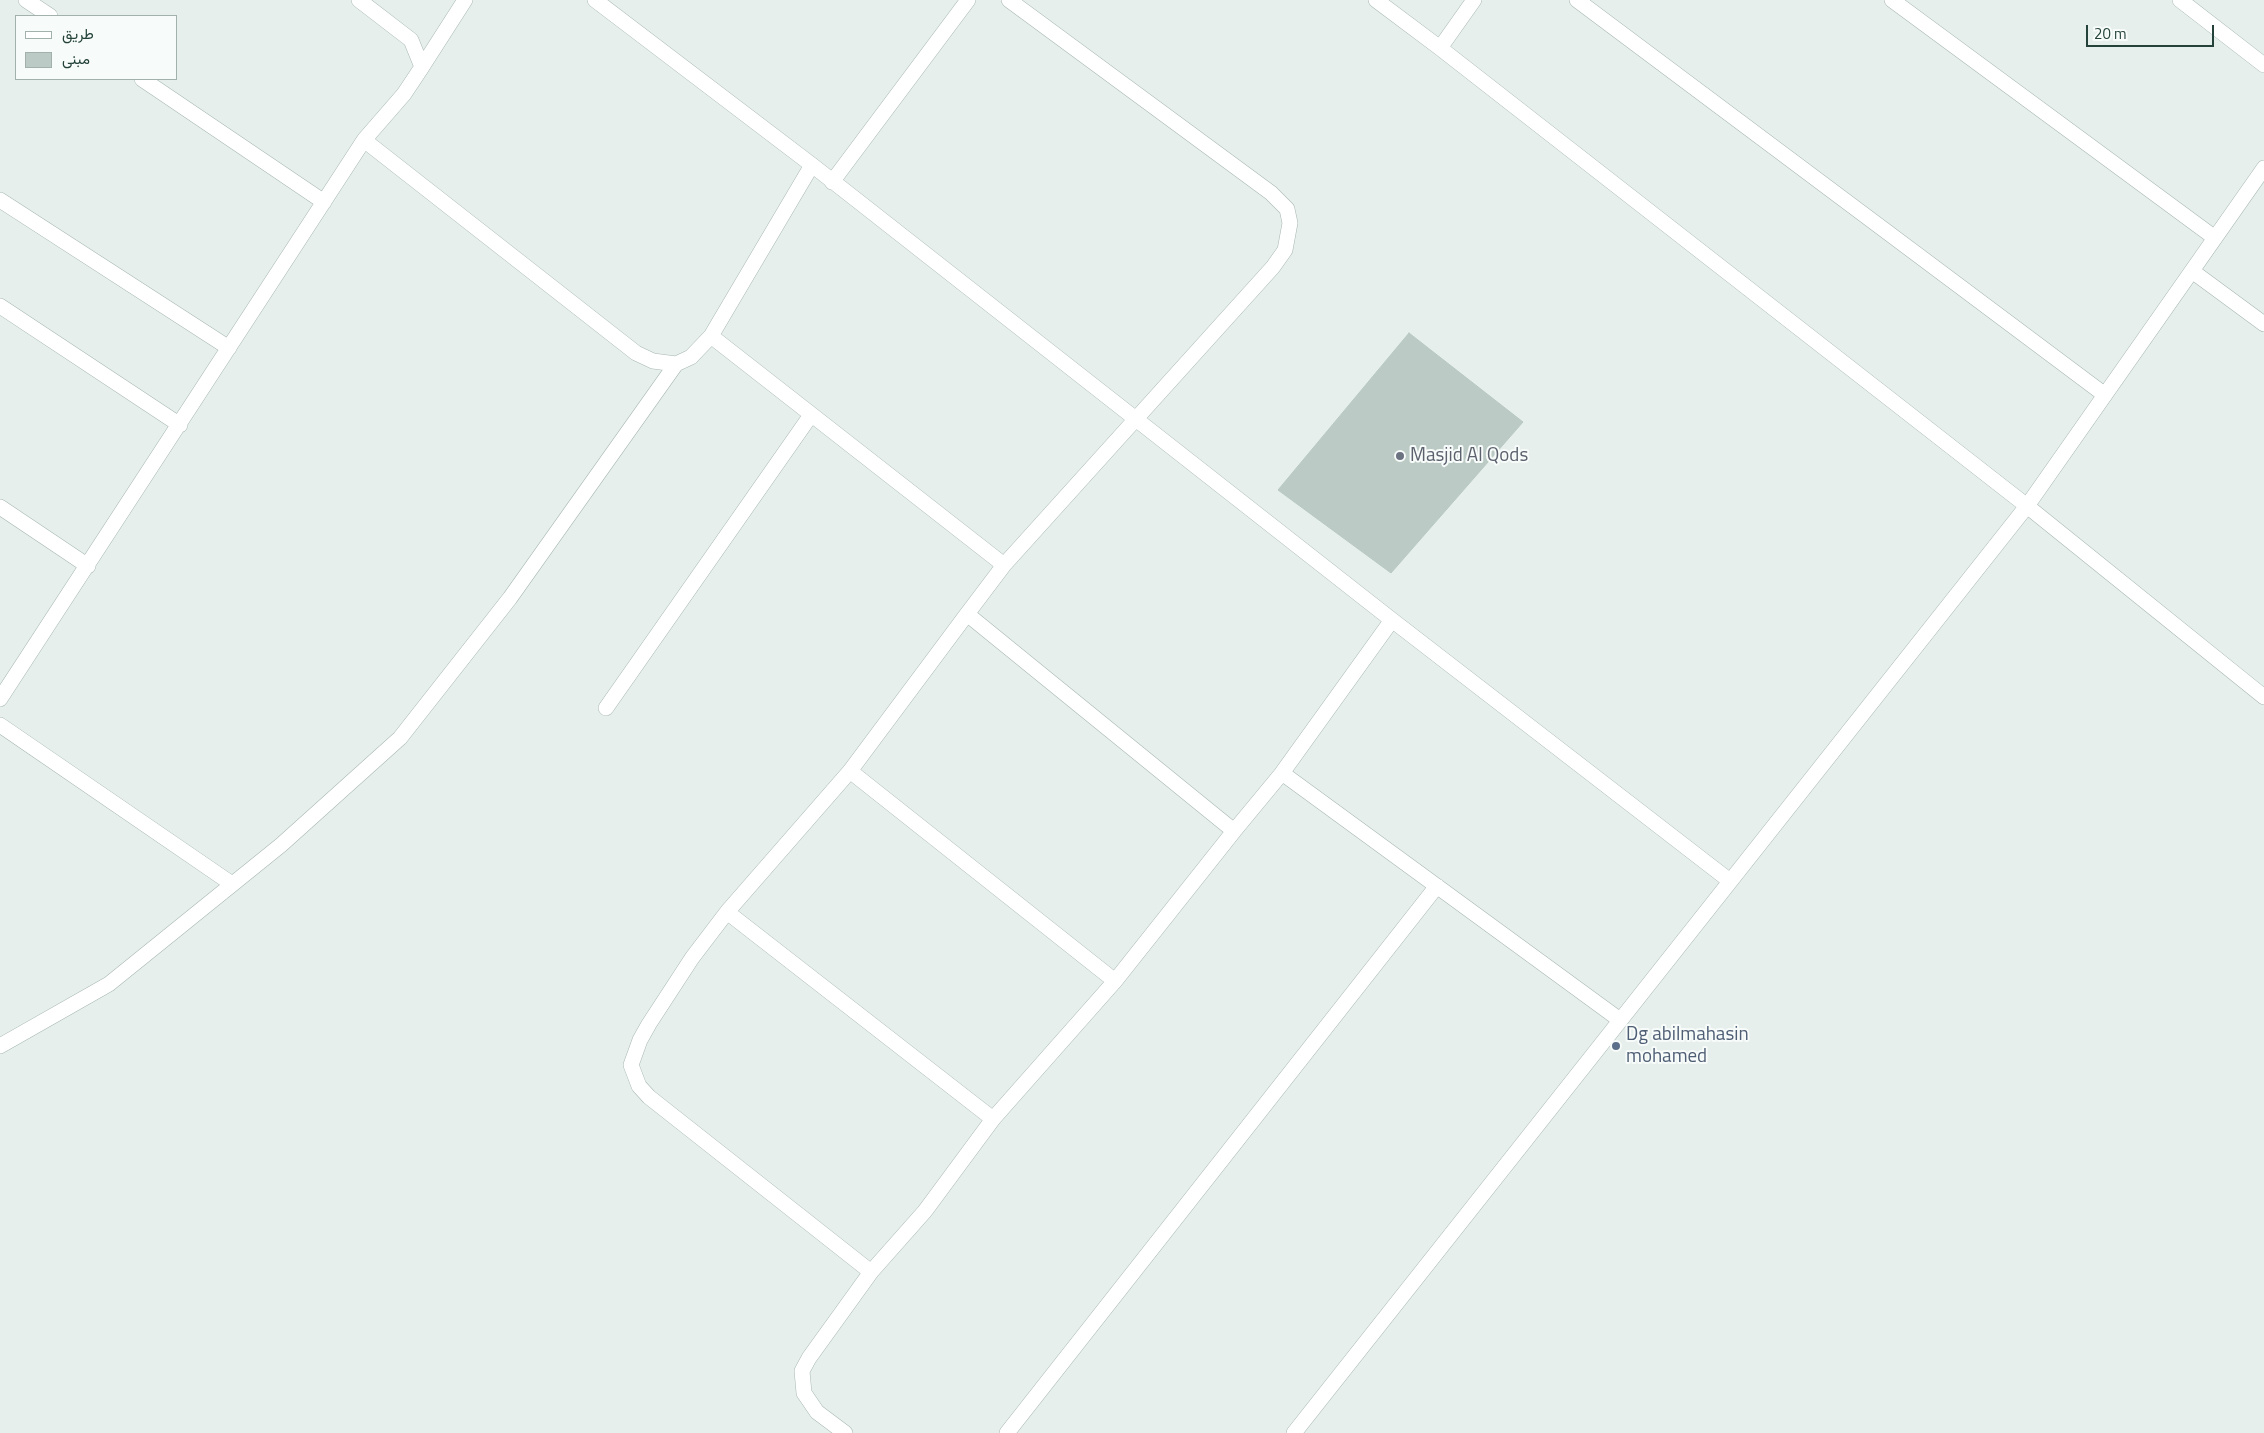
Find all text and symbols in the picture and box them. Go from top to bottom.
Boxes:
legend [15,15,178,80]
scale bar [2089,15,2216,47]
text: طريق [62,22,94,45]
text: 20 m [2094,22,2127,45]
text: مبنى [62,47,90,70]
place label: Masjid Al Qods [1410,445,1528,467]
marker: Masjid Al Qods [1394,450,1406,462]
place label: Dg abilmahasin mohamed [1626,1024,1749,1068]
marker: Dg abilmahasin mohamed [1610,1040,1622,1052]

